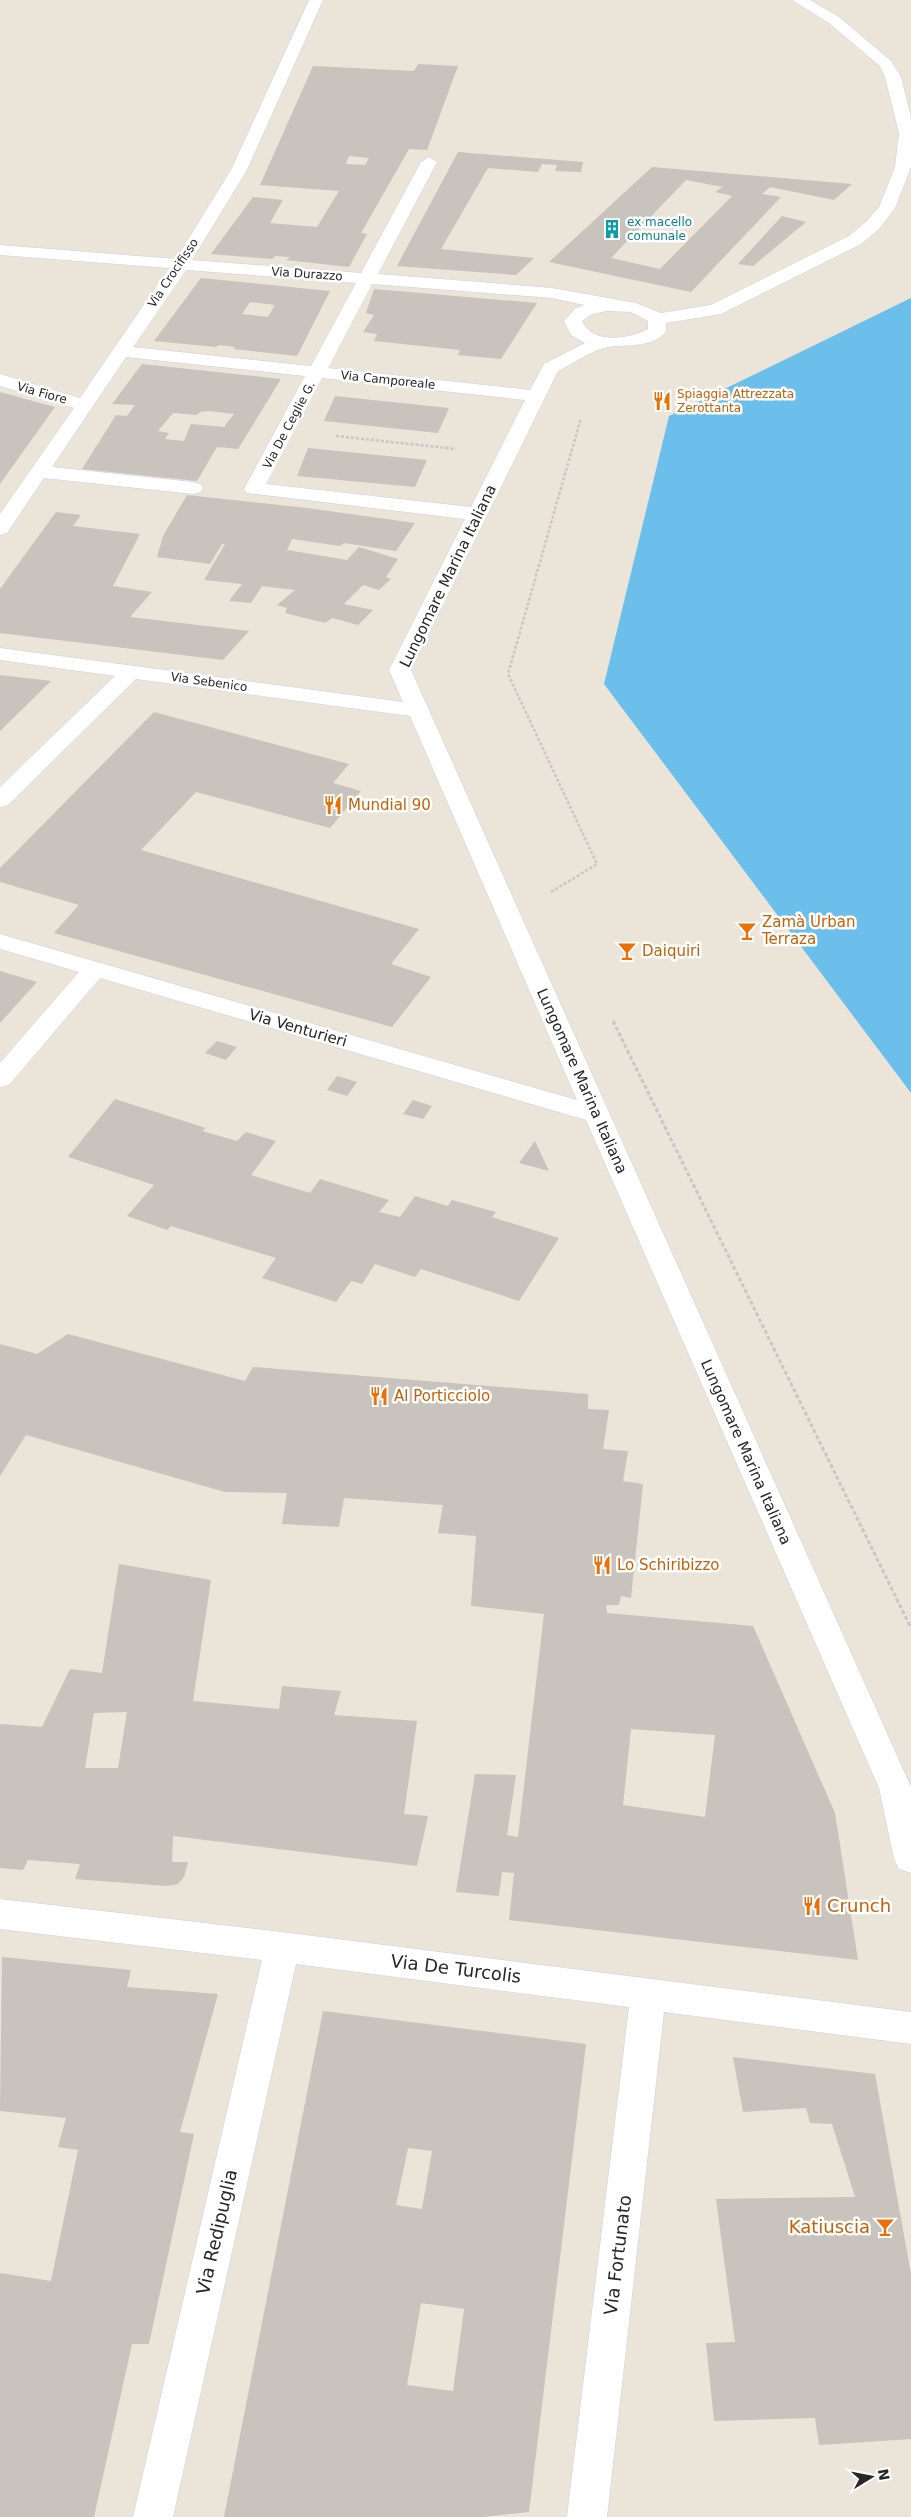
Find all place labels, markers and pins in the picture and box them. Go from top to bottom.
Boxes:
place label: ex macello comunale [627,215,692,243]
building icon: ex macello comunale [601,218,623,240]
place label: Spiaggia Attrezzata Zerottanta [677,387,794,415]
restaurant icon: Spiaggia Attrezzata Zerottanta [651,390,673,412]
restaurant icon: Mundial 90 [322,794,344,816]
place label: Mundial 90 [348,796,431,814]
place label: Zamà Urban Terraza [761,913,855,948]
bar icon: Zamà Urban Terraza [736,920,758,942]
bar icon: Daiquiri [616,940,638,962]
place label: Daiquiri [642,942,700,960]
restaurant icon: Al Porticciolo [368,1385,390,1407]
place label: Al Porticciolo [394,1387,490,1405]
restaurant icon: Lo Schiribizzo [591,1554,613,1576]
place label: Lo Schiribizzo [617,1556,719,1574]
restaurant icon: Crunch [801,1895,823,1917]
place label: Crunch [827,1895,891,1916]
place label: Katiuscia [789,2216,870,2237]
bar icon: Katiuscia [874,2216,896,2238]

